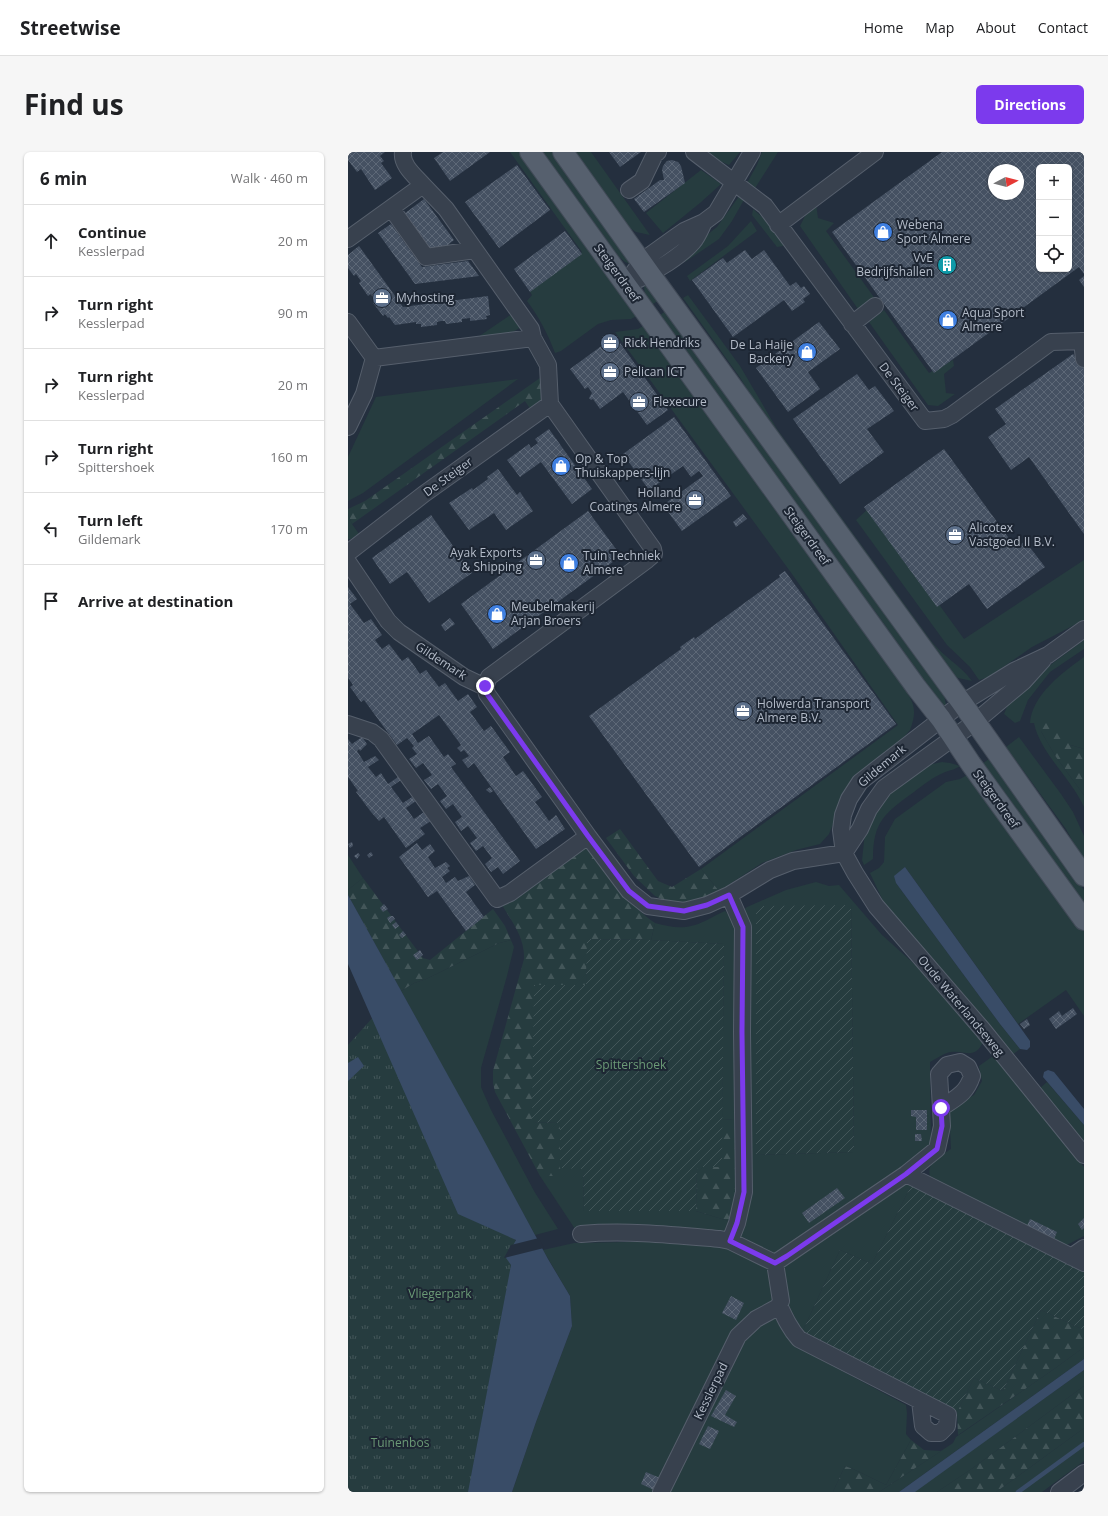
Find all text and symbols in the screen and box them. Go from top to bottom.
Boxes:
text: Streetwise [20,15,121,41]
text: Home [864,18,903,37]
text: Map [925,18,954,37]
text: About [976,18,1016,37]
text: Contact [1038,18,1088,37]
text: Find us [24,85,124,123]
button: Directions [976,85,1084,124]
north arrow [988,164,1024,200]
map controls [1036,164,1072,272]
button: + [1036,164,1072,200]
text: 6 min [40,167,87,190]
text: Walk · 460 m [231,169,308,187]
button: − [1036,200,1072,236]
place label: Webena Sport Almere [897,216,971,247]
shop icon: Webena Sport Almere [872,221,894,243]
text: Continue [78,222,146,242]
icon: ahead [40,230,62,252]
text: 20 m [278,232,308,250]
button: locate [1036,236,1072,272]
street label: Steigerdreef [590,240,645,306]
text: Kesslerpad [78,242,145,260]
place label: VvE Bedrijfshallen [856,249,933,280]
building icon: VvE Bedrijfshallen [936,254,958,276]
office icon: Myhosting [371,287,393,309]
place label: Myhosting [396,289,455,306]
text: Turn right [78,294,153,314]
icon: right [40,302,62,324]
text: 90 m [278,304,308,322]
place label: Aqua Sport Almere [962,304,1024,335]
shop icon: Aqua Sport Almere [937,309,959,331]
text: Kesslerpad [78,314,145,332]
office icon: Rick Hendriks [599,332,621,354]
place label: Rick Hendriks [624,334,700,351]
place label: De La Haije Backery [730,336,794,367]
shop icon: De La Haije Backery [796,341,818,363]
street label: De Steiger [875,359,923,415]
office icon: Pelican ICT [599,361,621,383]
place label: Pelican ICT [624,363,685,380]
text: Turn right [78,366,153,386]
icon: right [40,374,62,396]
text: 20 m [278,376,308,394]
text: Kesslerpad [78,386,145,404]
office icon: Flexecure [628,391,650,413]
place label: Flexecure [653,393,707,410]
text: Turn right [78,438,153,458]
icon: right [40,446,62,468]
text: 160 m [270,448,308,466]
place label: Op & Top Thuiskappers-lijn [575,450,670,481]
street label: De Steiger [420,453,476,500]
shop icon: Op & Top Thuiskappers-lijn [550,455,572,477]
text: Spittershoek [78,458,154,476]
place label: Holland Coatings Almere [589,484,681,515]
office icon: Holland Coatings Almere [684,489,706,511]
street label: Steigerdreef [780,503,835,569]
text: Turn left [78,510,143,530]
icon: left [40,518,62,540]
place label: Alicotex Vastgoed II B.V. [969,519,1055,550]
text: 170 m [270,520,308,538]
office icon: Alicotex Vastgoed II B.V. [944,524,966,546]
text: Gildemark [78,530,141,548]
place label: Ayak Exports & Shipping [450,544,522,575]
place label: Tuin Techniek Almere [583,547,661,578]
office icon: Ayak Exports & Shipping [525,549,547,571]
shop icon: Tuin Techniek Almere [558,552,580,574]
icon: arrive [40,590,62,612]
text: Arrive at destination [78,591,233,611]
place label: Meubelmakerij Arjan Broers [511,598,595,629]
shop icon: Meubelmakerij Arjan Broers [486,603,508,625]
street label: Gildemark [412,638,471,684]
route end [476,677,494,695]
place label: Holwerda Transport Almere B.V. [757,695,869,726]
office icon: Holwerda Transport Almere B.V. [732,700,754,722]
street label: Gildemark [854,740,910,791]
street label: Steigerdreef [969,766,1024,832]
street label: Oude Waterlandseweg [914,952,1009,1060]
park label: Spittershoek [596,1056,667,1073]
route start [932,1099,950,1117]
park label: Vliegerpark [408,1285,472,1302]
street label: Kesslerpad [689,1359,732,1422]
park label: Tuinenbos [371,1434,430,1451]

